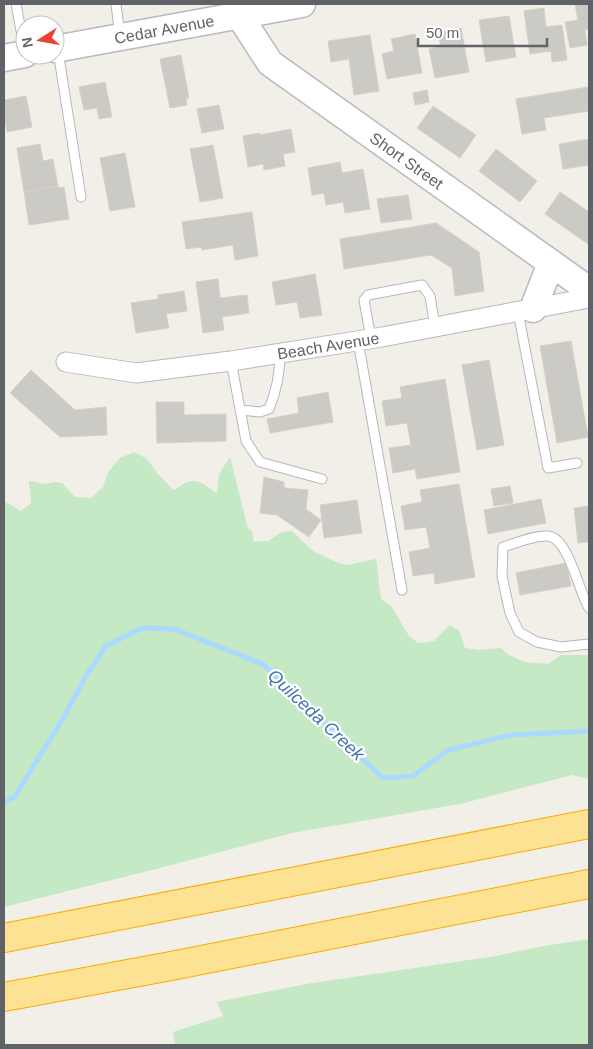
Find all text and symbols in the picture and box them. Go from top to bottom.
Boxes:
street label: Cedar Avenue [113,12,216,47]
north arrow [15,15,65,65]
scale bar [418,15,547,47]
text: 50 m [426,24,459,41]
text: N [18,36,36,49]
street label: Short Street [367,129,447,193]
street label: Beach Avenue [276,330,381,363]
water label: Quilceda Creek [264,665,369,765]

